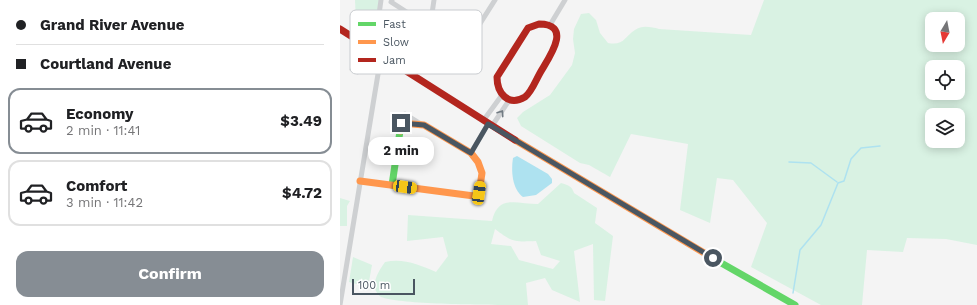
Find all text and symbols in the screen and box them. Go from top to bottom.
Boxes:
legend [350,10,482,74]
north arrow [925,12,965,52]
map controls [925,12,965,148]
text: Grand River Avenue [40,16,184,34]
text: Fast [383,18,406,31]
text: Slow [383,36,409,49]
text: Jam [383,54,406,67]
text: Courtland Avenue [40,55,171,73]
button: locate [925,60,965,100]
icon: car [18,103,54,139]
text: Economy [66,105,133,123]
button: layers [925,108,965,148]
one-way arrow [496,110,504,117]
text: $3.49 [280,112,322,130]
route end [392,114,410,132]
text: 2 min · 11:41 [66,123,140,138]
callout: 2 min [368,137,434,165]
text: 2 min [383,143,419,158]
icon: car [18,175,54,211]
text: Comfort [66,177,127,195]
car [392,179,418,195]
car [471,180,487,206]
text: $4.72 [282,184,322,202]
text: 3 min · 11:42 [66,195,143,210]
route start [704,249,722,267]
button: Confirm [16,251,324,297]
scale bar [352,277,415,296]
text: 100 m [358,279,390,292]

